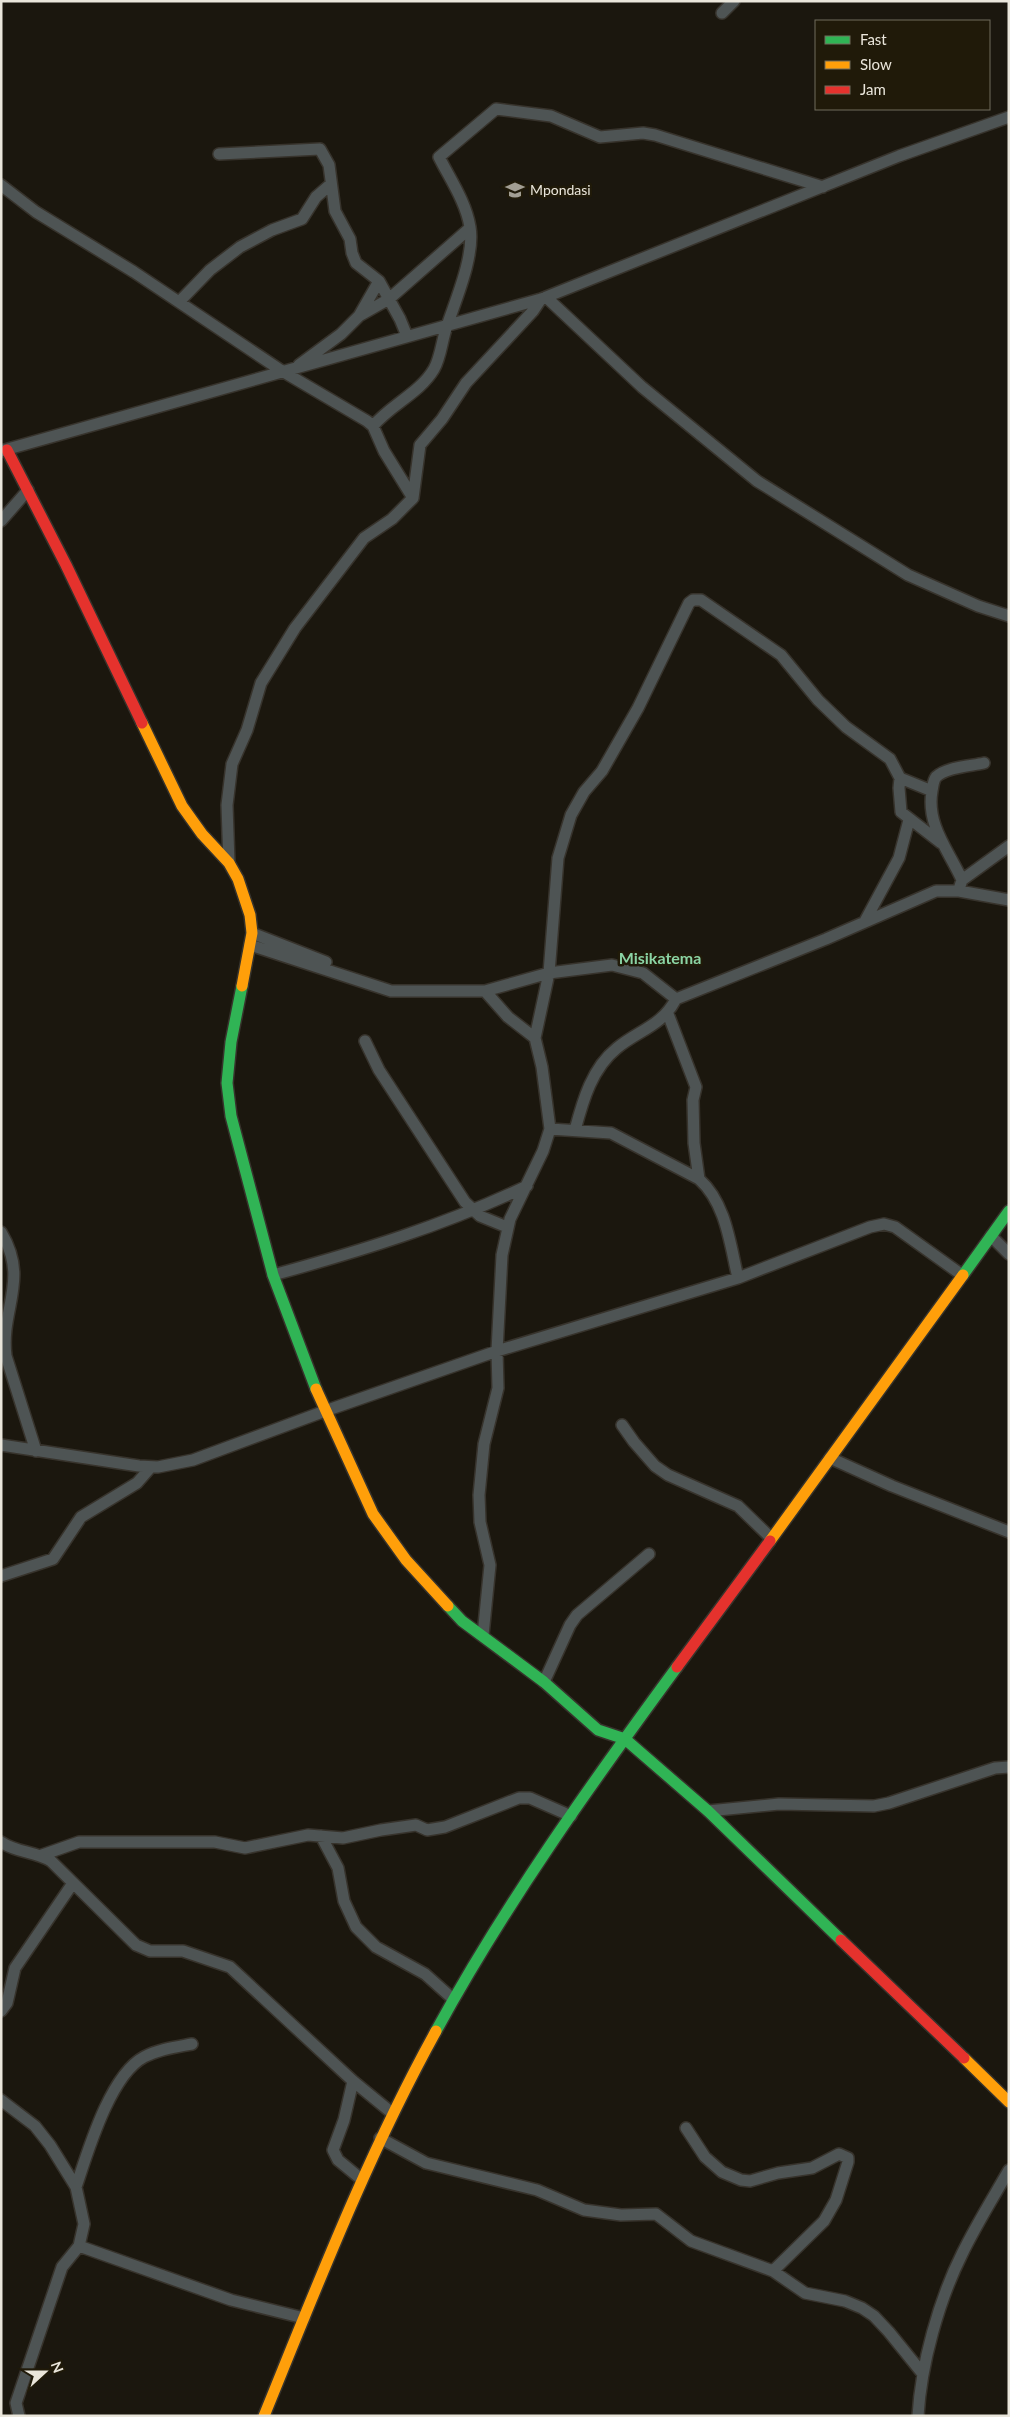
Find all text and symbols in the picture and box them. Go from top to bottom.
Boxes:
legend [815,20,990,110]
text: Fast [860,30,887,48]
text: Slow [860,55,892,73]
text: Jam [860,80,886,98]
school or university icon: Mpondasi [504,179,526,201]
place label: Mpondasi [530,181,591,198]
district label: Misikatema [619,948,701,967]
north arrow [20,2347,70,2397]
text: N [48,2359,67,2375]

